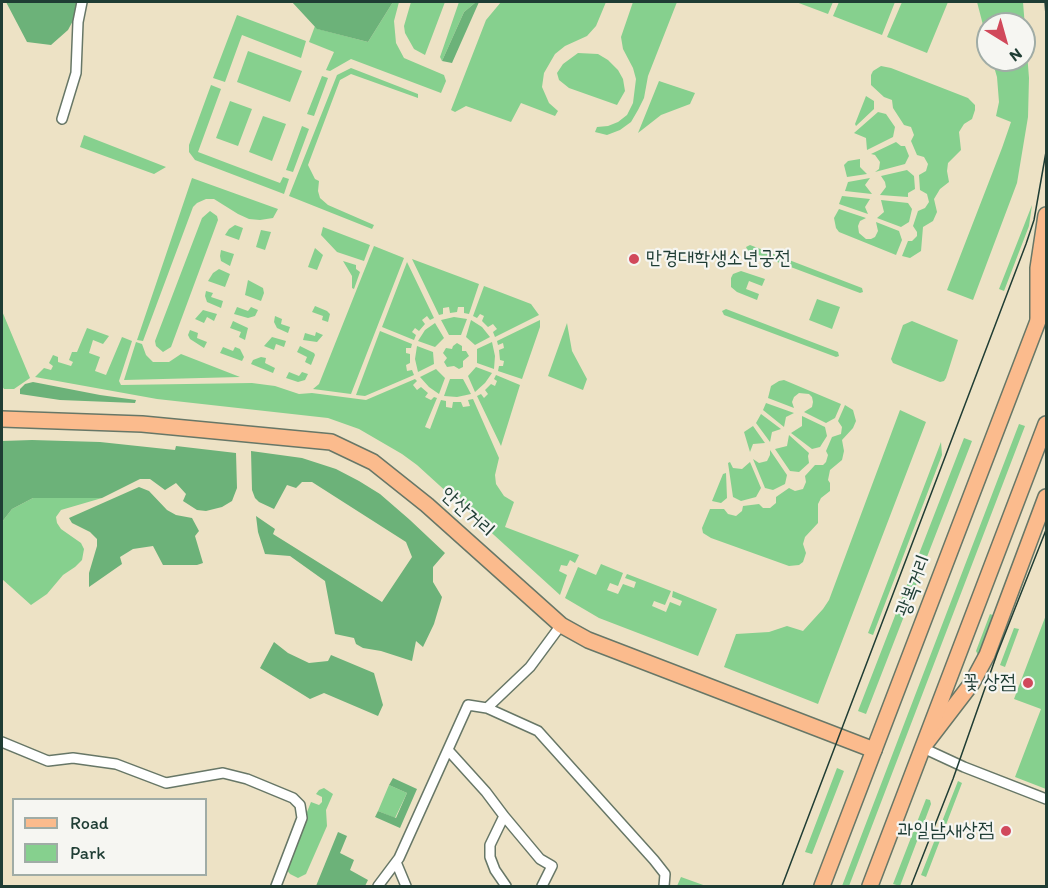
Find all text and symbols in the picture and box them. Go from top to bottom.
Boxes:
north arrow [976,12,1036,72]
text: N [1006,44,1026,66]
place label: 만경대학생소년궁전 [646,247,791,271]
marker: 만경대학생소년궁전 [627,252,641,266]
street label: 안산거리 [435,483,499,543]
street label: 광복거리 [891,552,937,620]
place label: 꽃 상점 [963,671,1016,695]
marker: 꽃 상점 [1021,676,1035,690]
legend [12,798,207,876]
text: Road [70,812,109,834]
place label: 과일남새상점 [897,819,994,843]
marker: 과일남새상점 [999,824,1013,838]
text: Park [70,842,105,864]

